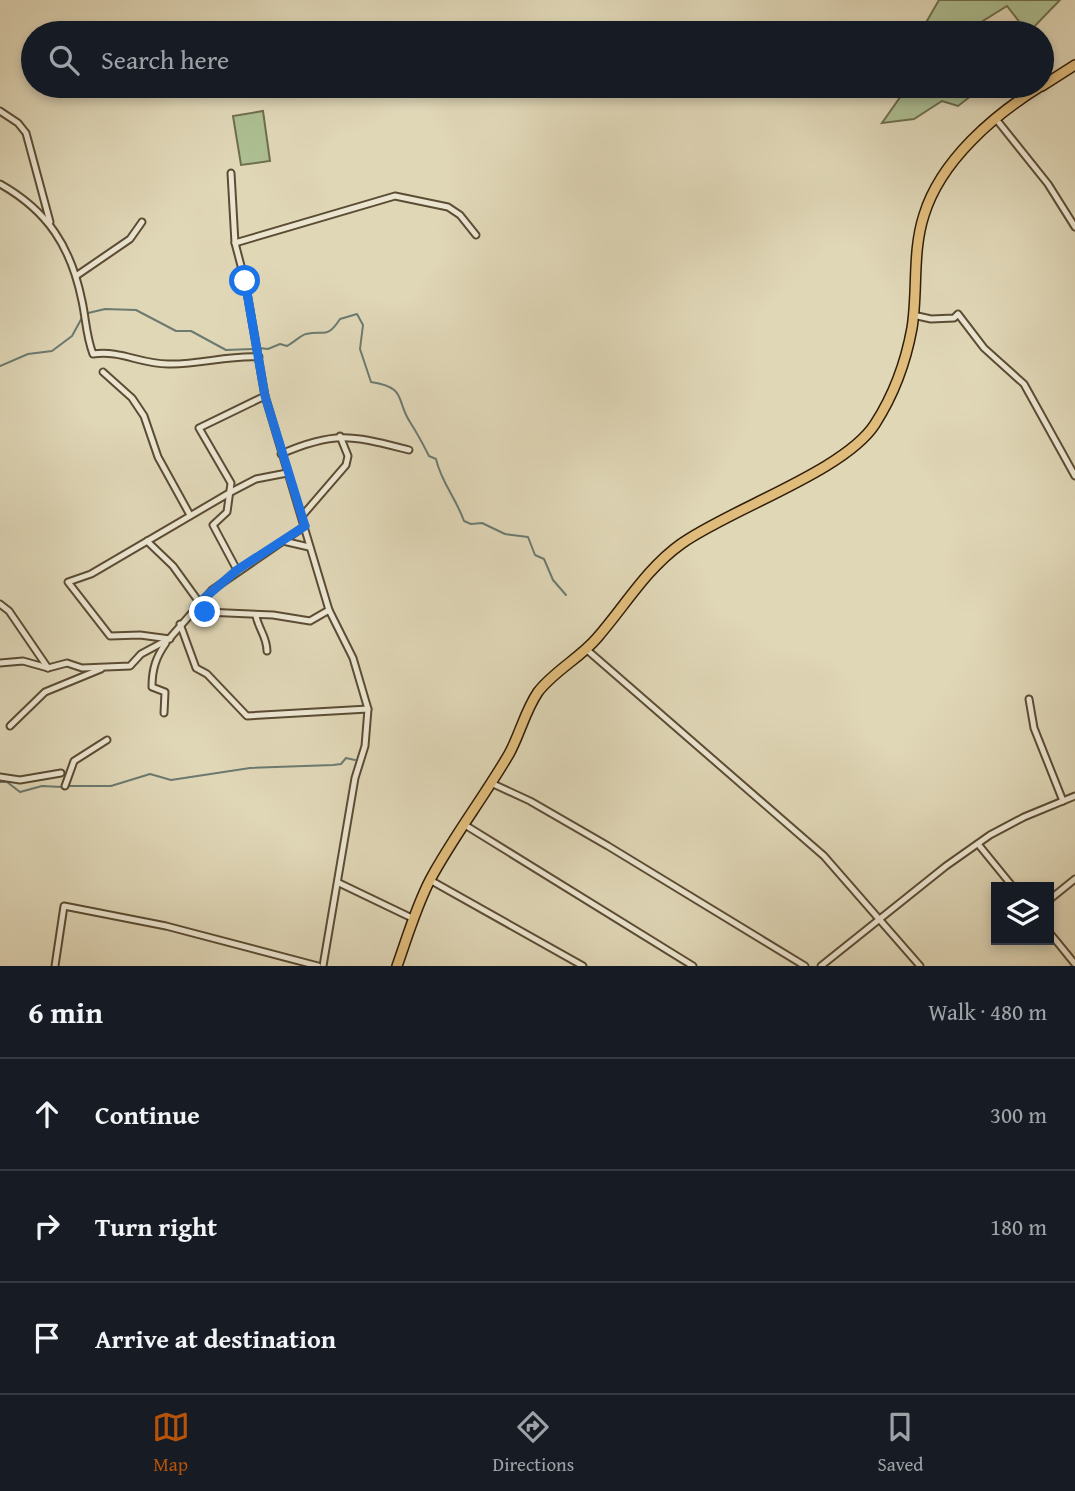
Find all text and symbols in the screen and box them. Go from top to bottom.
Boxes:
search box [21,21,1054,98]
text: Search here [101,40,229,79]
icon: search [45,41,83,79]
route start [229,265,260,296]
route end [189,596,220,627]
map controls [991,882,1054,945]
button: layers [991,882,1054,945]
text: 6 min [28,990,103,1034]
text: Walk · 480 m [928,995,1047,1028]
icon: ahead [28,1095,66,1133]
text: Continue [95,1095,200,1134]
text: 300 m [990,1098,1047,1131]
icon: right [28,1207,66,1245]
text: Turn right [95,1207,217,1246]
text: 180 m [990,1210,1047,1243]
icon: arrive [28,1319,66,1357]
text: Arrive at destination [95,1319,336,1358]
tab: Map [152,1408,190,1478]
tab: Directions [493,1408,574,1478]
tab: Saved [877,1408,923,1478]

